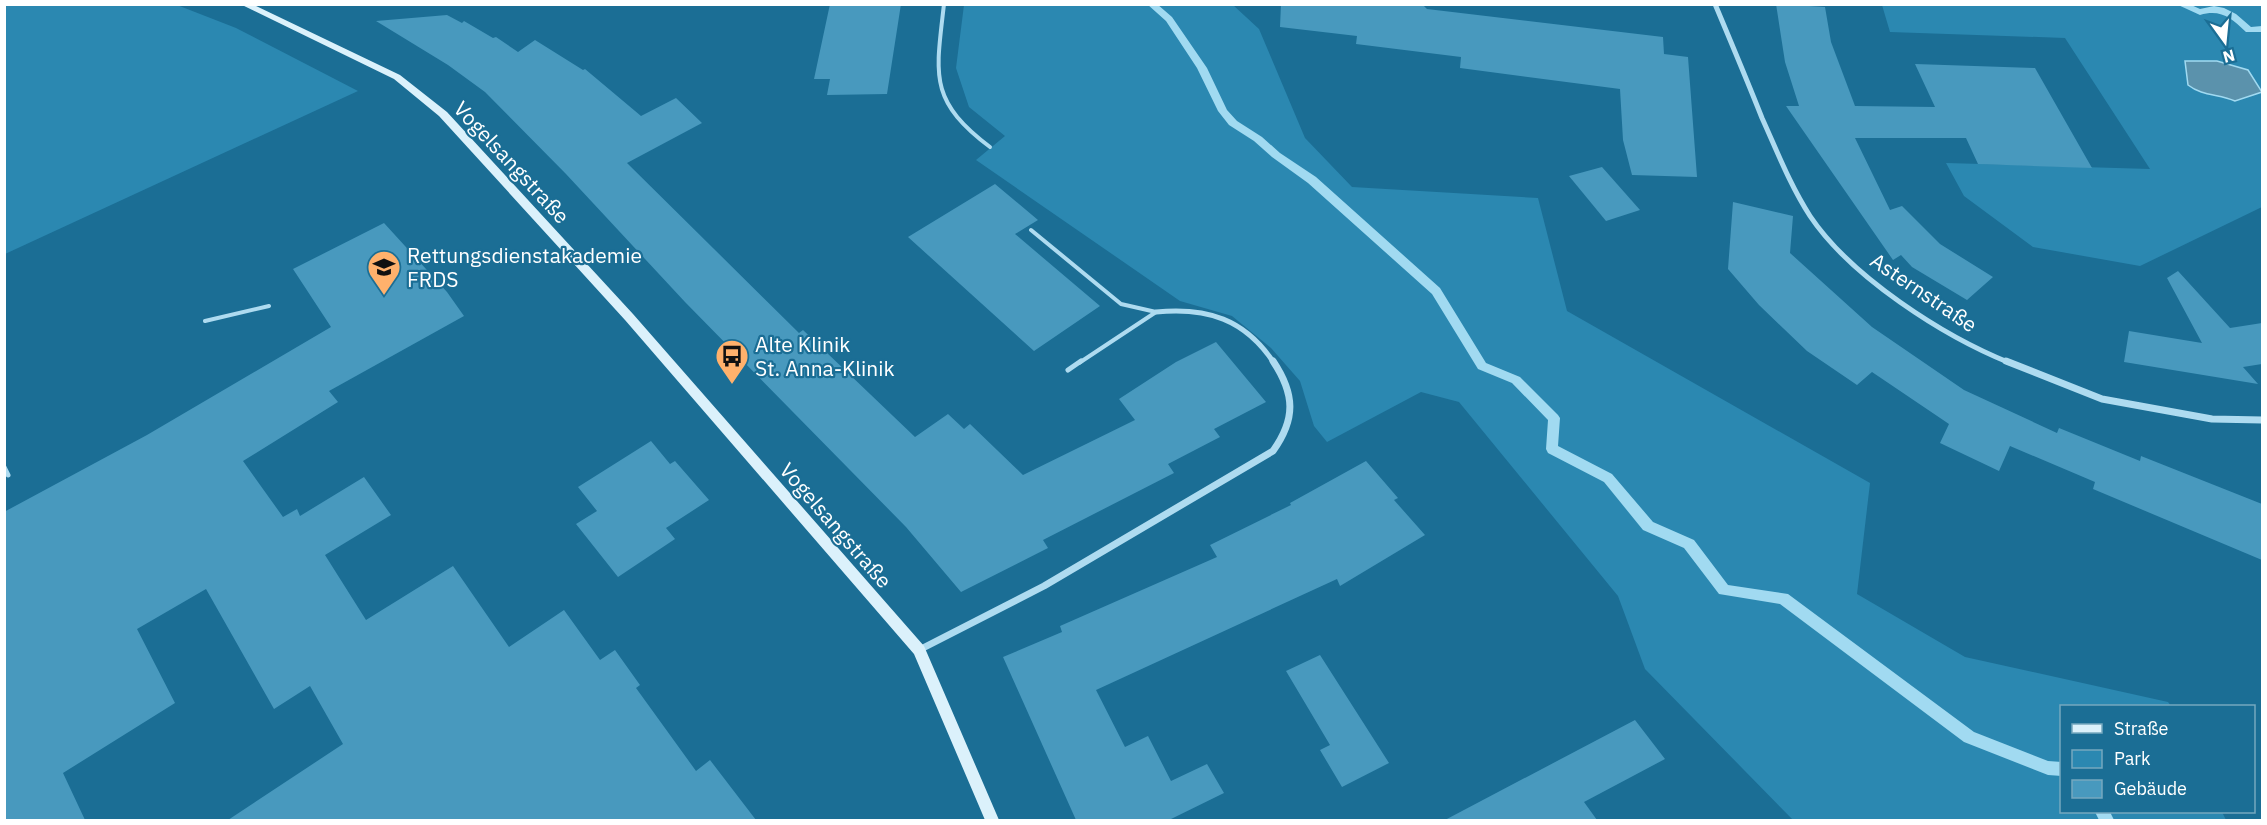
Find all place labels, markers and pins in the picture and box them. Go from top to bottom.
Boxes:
place label: Rettungsdienstakademie FRDS [407,241,642,293]
school or university icon: Rettungsdienstakademie FRDS [366,249,402,296]
place label: Alte Klinik St. Anna-Klinik [755,330,895,382]
bus stop icon: Alte Klinik St. Anna-Klinik [714,338,750,385]

